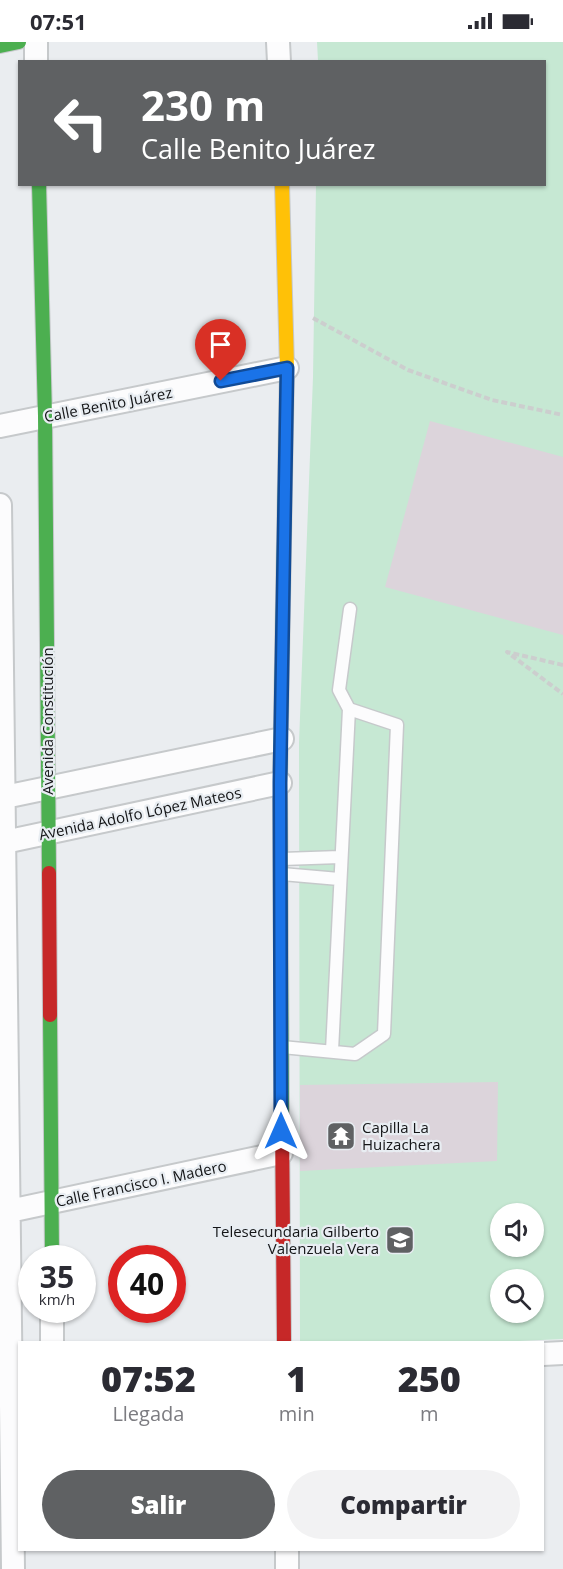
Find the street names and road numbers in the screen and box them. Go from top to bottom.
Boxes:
street label: Calle Benito Juárez [42,382,174,426]
street label: Avenida Constitución [37,647,57,795]
street label: Avenida Adolfo López Mateos [37,782,243,844]
street label: Calle Francisco I. Madero [54,1155,228,1211]

